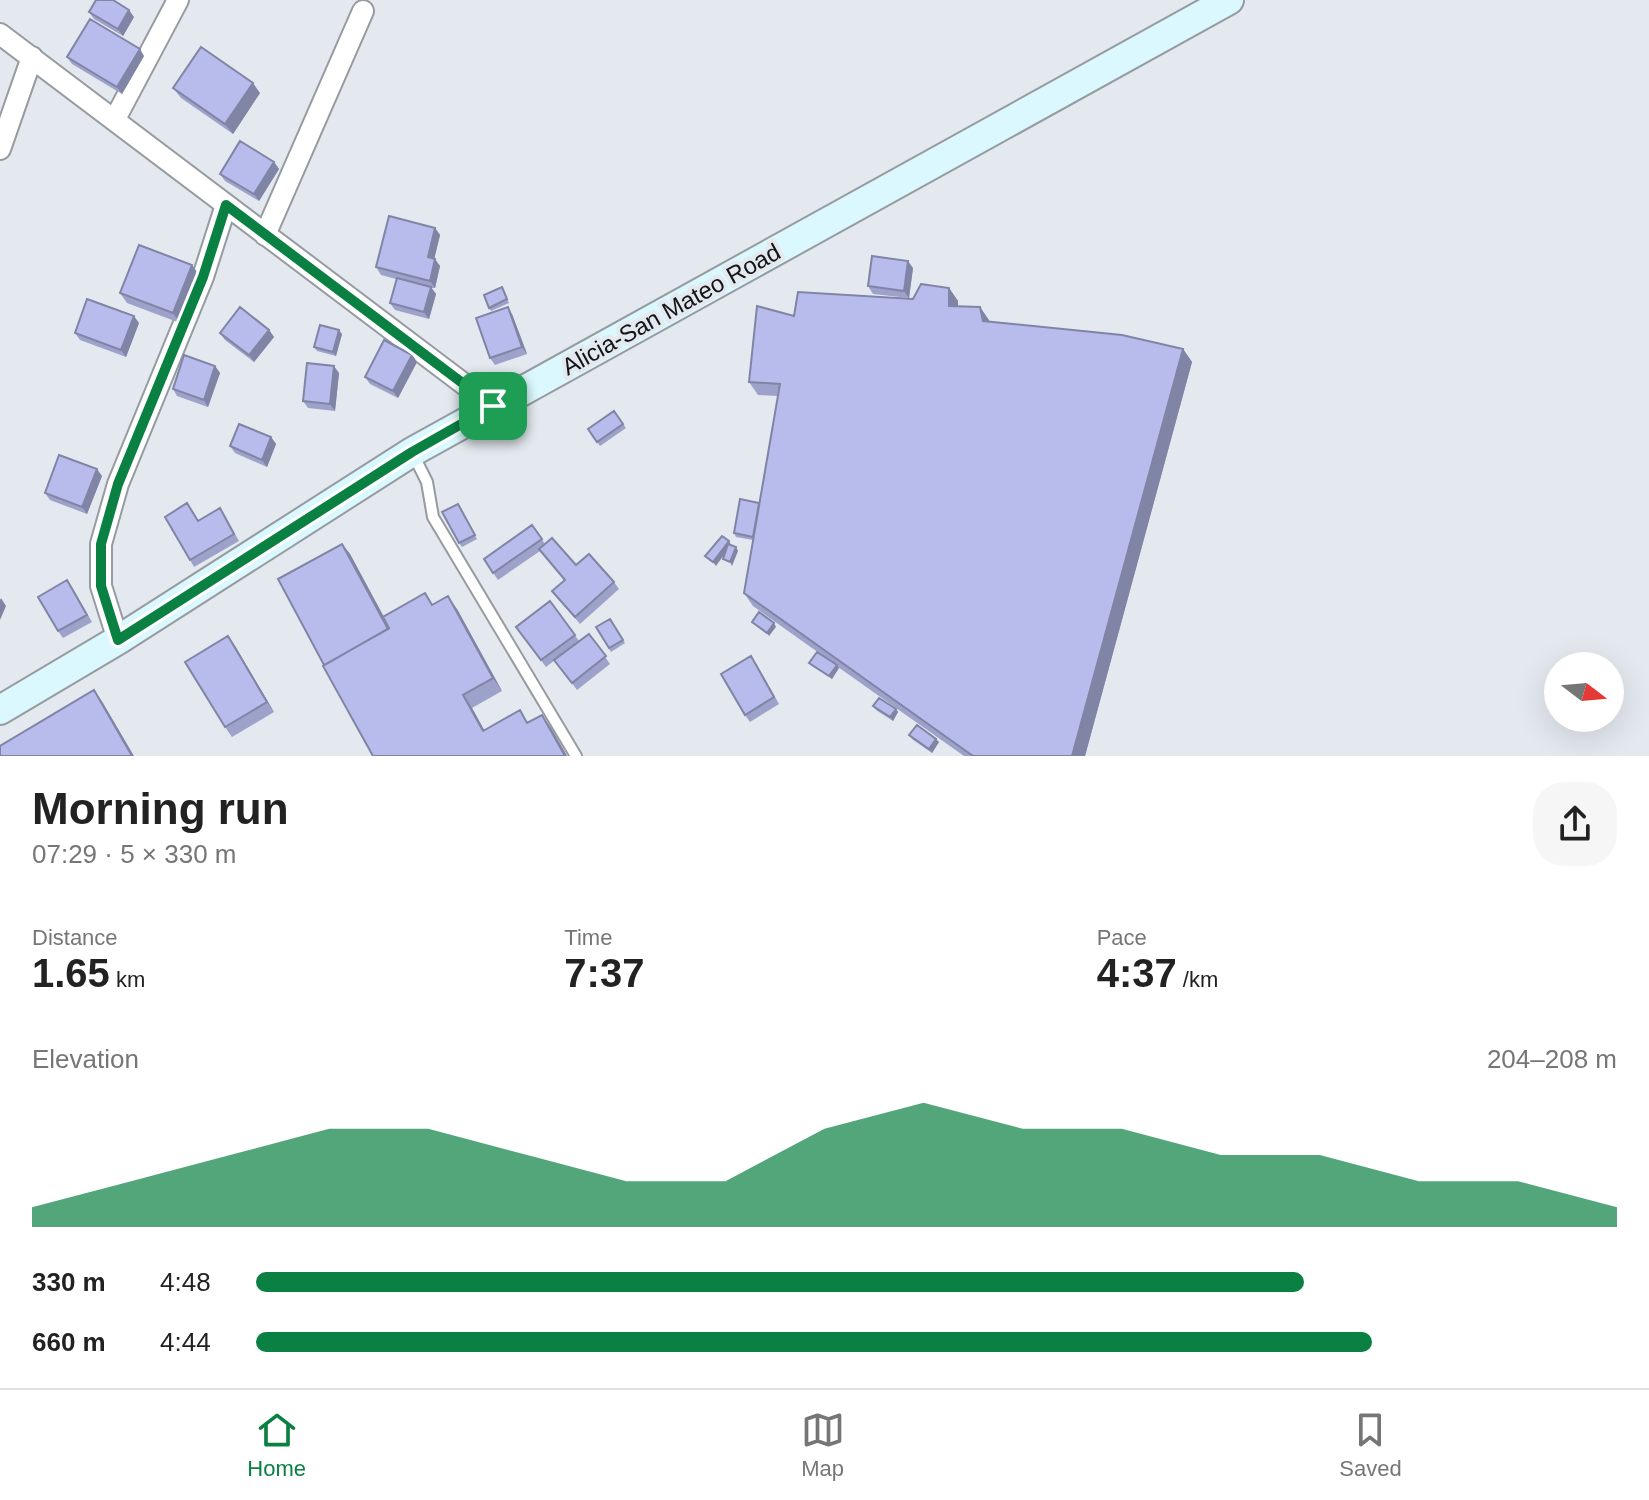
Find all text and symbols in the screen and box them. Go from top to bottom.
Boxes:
street label: Alicia-San Mateo Road [557,238,785,380]
pin [459,372,527,440]
icon: arrive [471,384,515,428]
north arrow [1544,652,1624,732]
map controls [1544,652,1624,732]
button: share [1533,782,1617,866]
text: Morning run [32,784,289,833]
text: 07:29 · 5 × 330 m [32,839,237,869]
text: Distance [32,925,118,950]
text: Time [564,925,612,950]
text: Pace [1097,925,1147,950]
text: 1.65 [32,951,110,995]
text: 7:37 [564,951,644,995]
text: 4:37 [1097,951,1177,995]
text: km [110,967,145,992]
text: /km [1177,967,1218,992]
text: Elevation [32,1044,139,1074]
text: 204–208 m [1487,1044,1617,1074]
text: 330 m [32,1267,106,1297]
text: 4:48 [160,1267,211,1297]
text: 660 m [32,1327,106,1357]
text: 4:44 [160,1327,211,1357]
tab: Home [247,1408,306,1482]
tab: Map [801,1408,845,1482]
tab: Saved [1339,1408,1402,1482]

